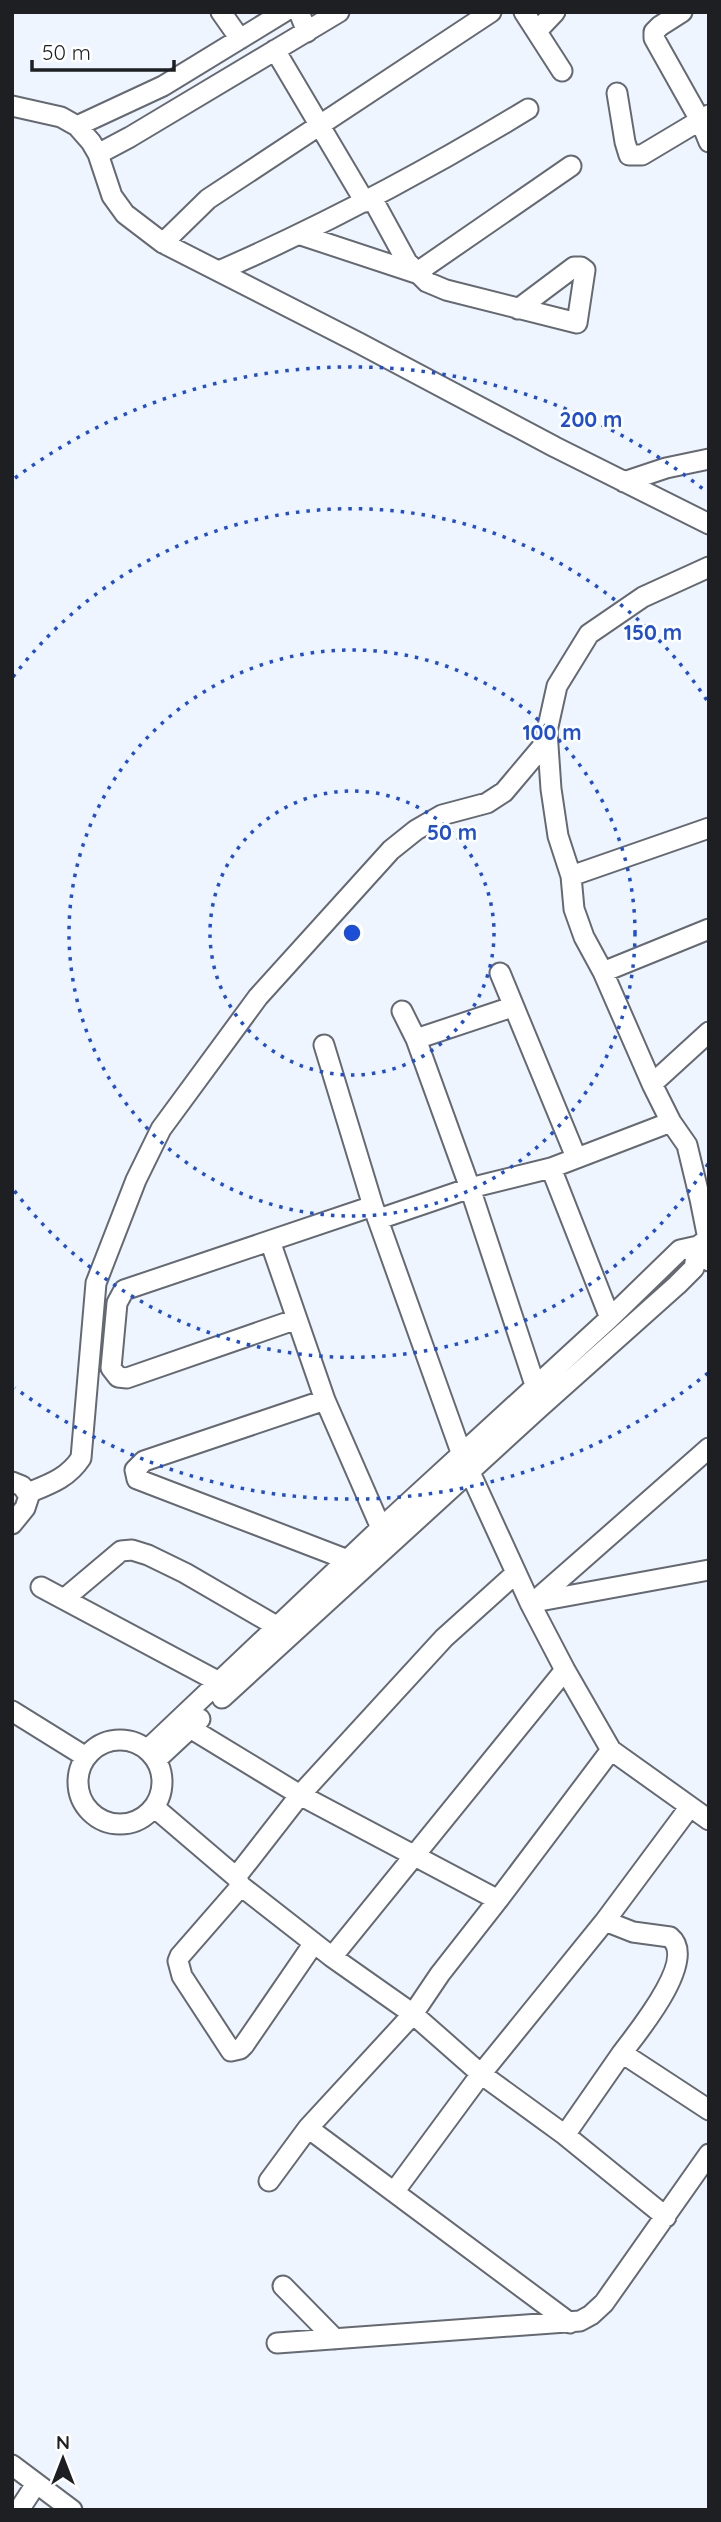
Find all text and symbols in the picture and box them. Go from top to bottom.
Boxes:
scale bar [32,28,173,72]
text: 50 m [42,39,91,65]
text: 200 m [560,406,622,432]
text: 150 m [624,619,682,645]
text: 100 m [522,719,582,745]
text: 50 m [427,819,477,845]
centre of rings [340,921,364,945]
north arrow [28,2424,98,2494]
text: N [56,2430,70,2454]

